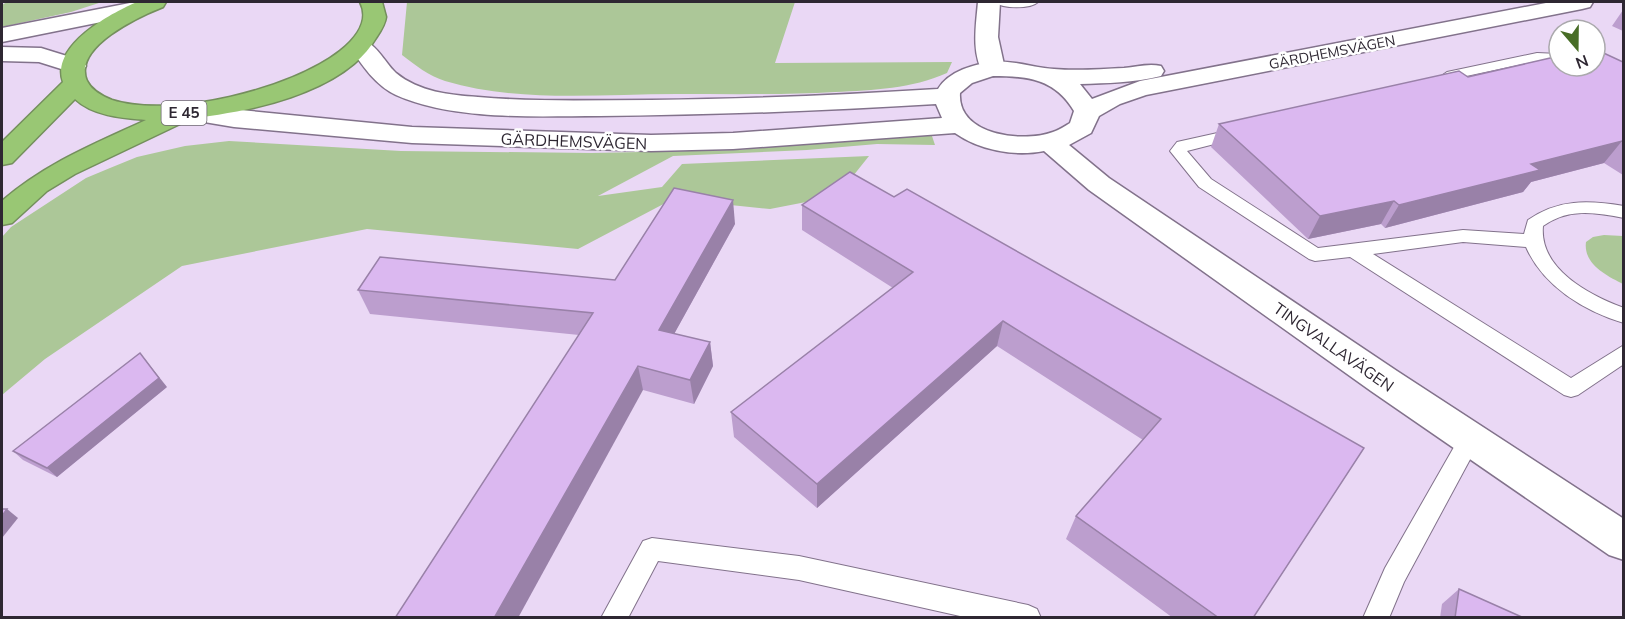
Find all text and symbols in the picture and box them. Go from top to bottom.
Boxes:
north arrow [1547,18,1607,78]
street label: GÄRDHEMSVÄGEN [1267,31,1397,73]
text: N [1573,51,1591,74]
road number: E 45 [162,101,207,125]
street label: GÄRDHEMSVÄGEN [500,128,648,154]
street label: TINGVALLAVÄGEN [1270,298,1398,396]

